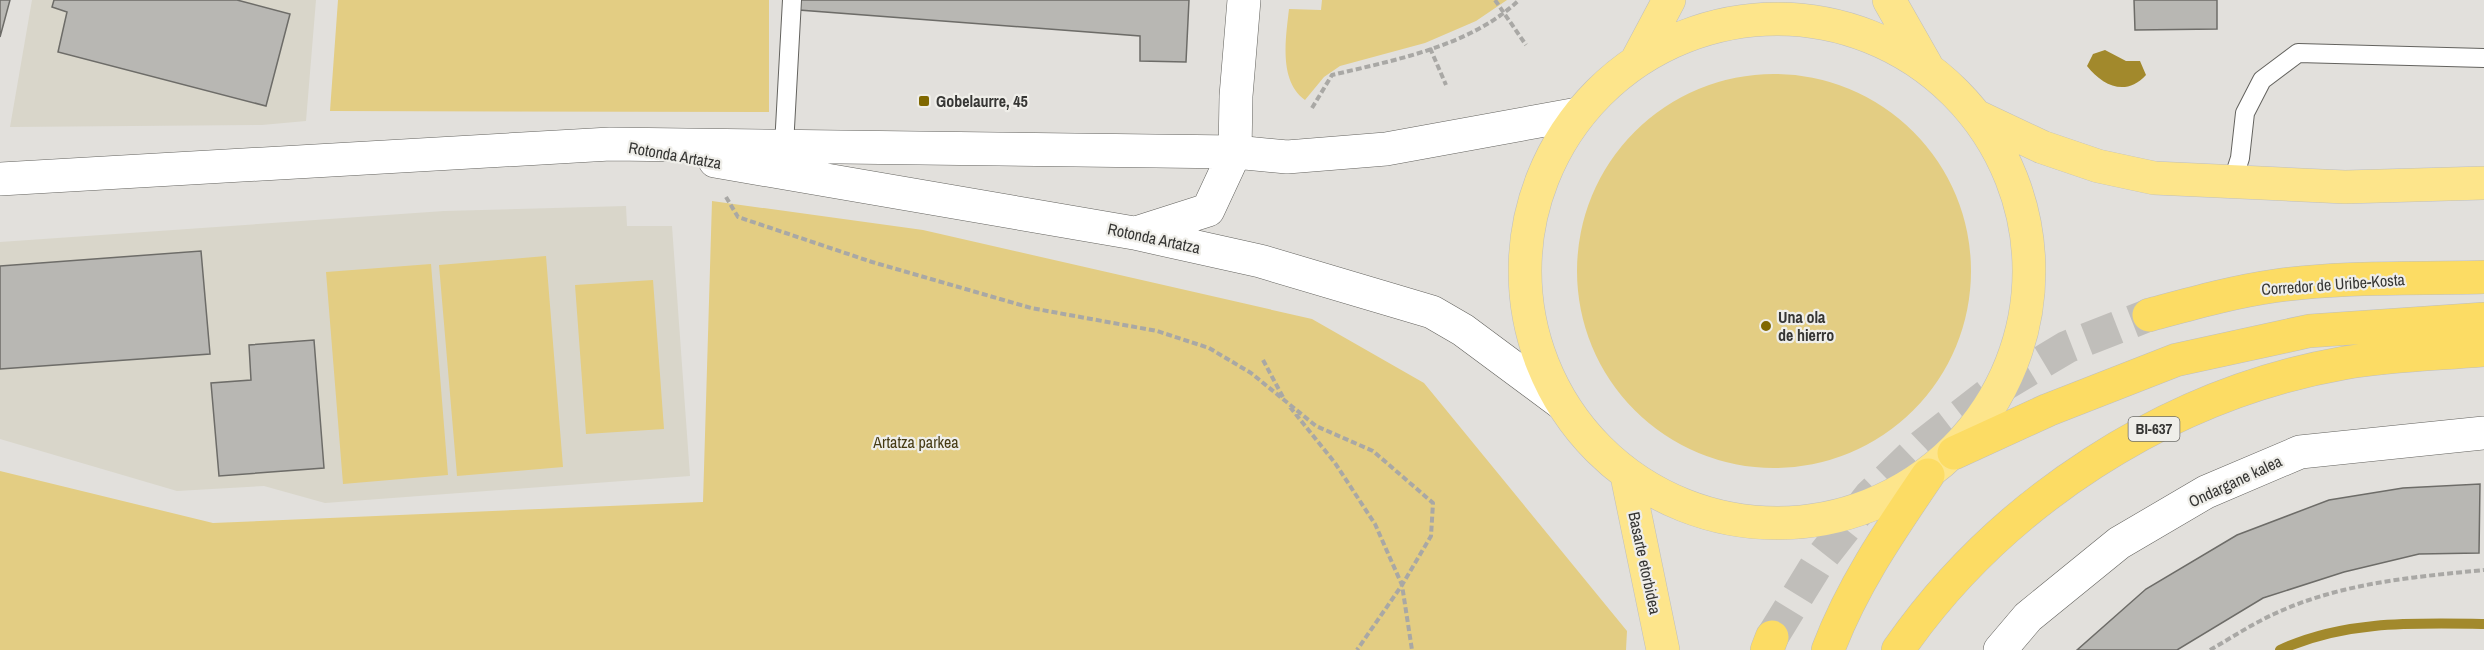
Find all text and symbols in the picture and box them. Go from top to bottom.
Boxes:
place label: Gobelaurre, 45 [936,90,1028,112]
marker: Gobelaurre, 45 [917,94,931,108]
street label: Rotonda Artatza [627,136,724,174]
street label: Rotonda Artatza [1106,217,1203,259]
street label: Corredor de Uribe-Kosta [2261,268,2406,300]
place label: Una ola de hierro [1778,306,1834,346]
marker: Una ola de hierro [1759,319,1773,333]
road number: BI-637 [2128,417,2180,441]
park label: Artatza parkea [872,431,959,453]
street label: Ondargane kalea [2185,449,2286,512]
street label: Basarte etorbidea [1623,510,1667,617]

